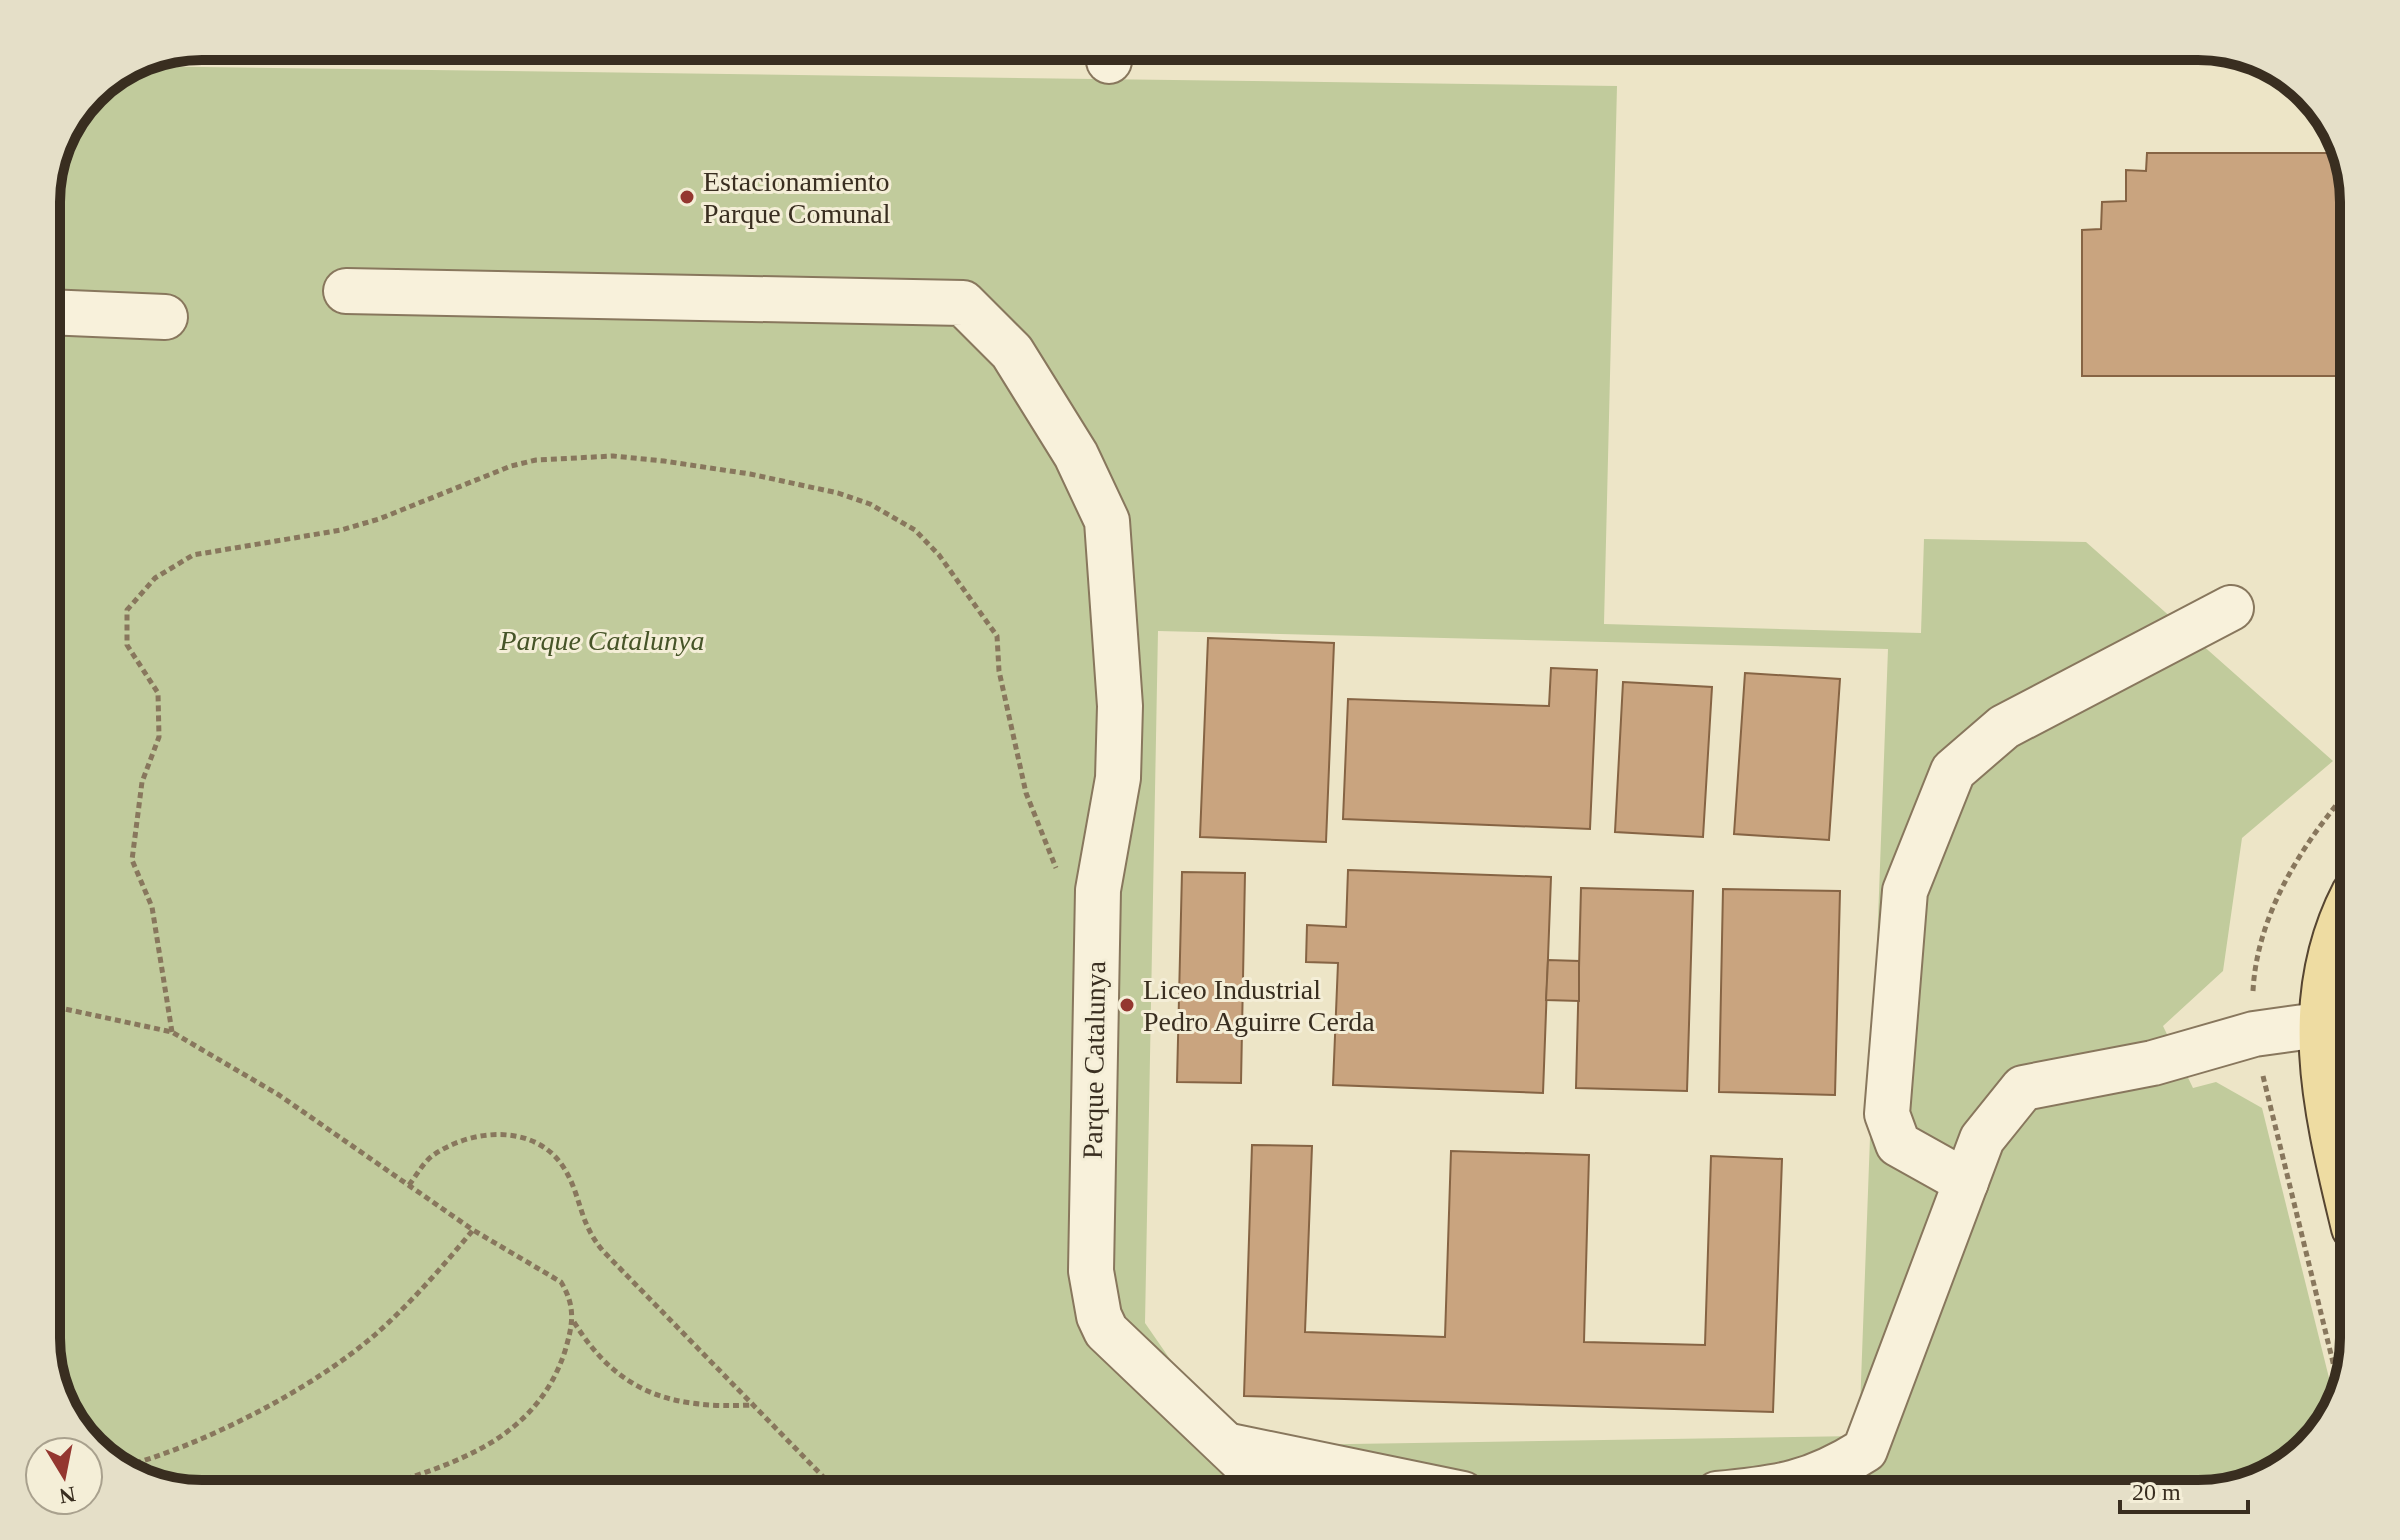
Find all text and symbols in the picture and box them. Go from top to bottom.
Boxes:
place label: Estacionamiento Parque Comunal [703,166,891,229]
marker: Estacionamiento Parque Comunal [678,188,696,206]
park label: Parque Catalunya [498,625,705,656]
street label: Parque Catalunya [1077,960,1111,1159]
place label: Liceo Industrial Pedro Aguirre Cerda [1143,974,1375,1037]
marker: Liceo Industrial Pedro Aguirre Cerda [1118,996,1136,1014]
north arrow [24,1436,104,1516]
scale bar [2120,1464,2248,1514]
text: 20 m [2132,1479,2181,1505]
text: N [57,1482,77,1509]

